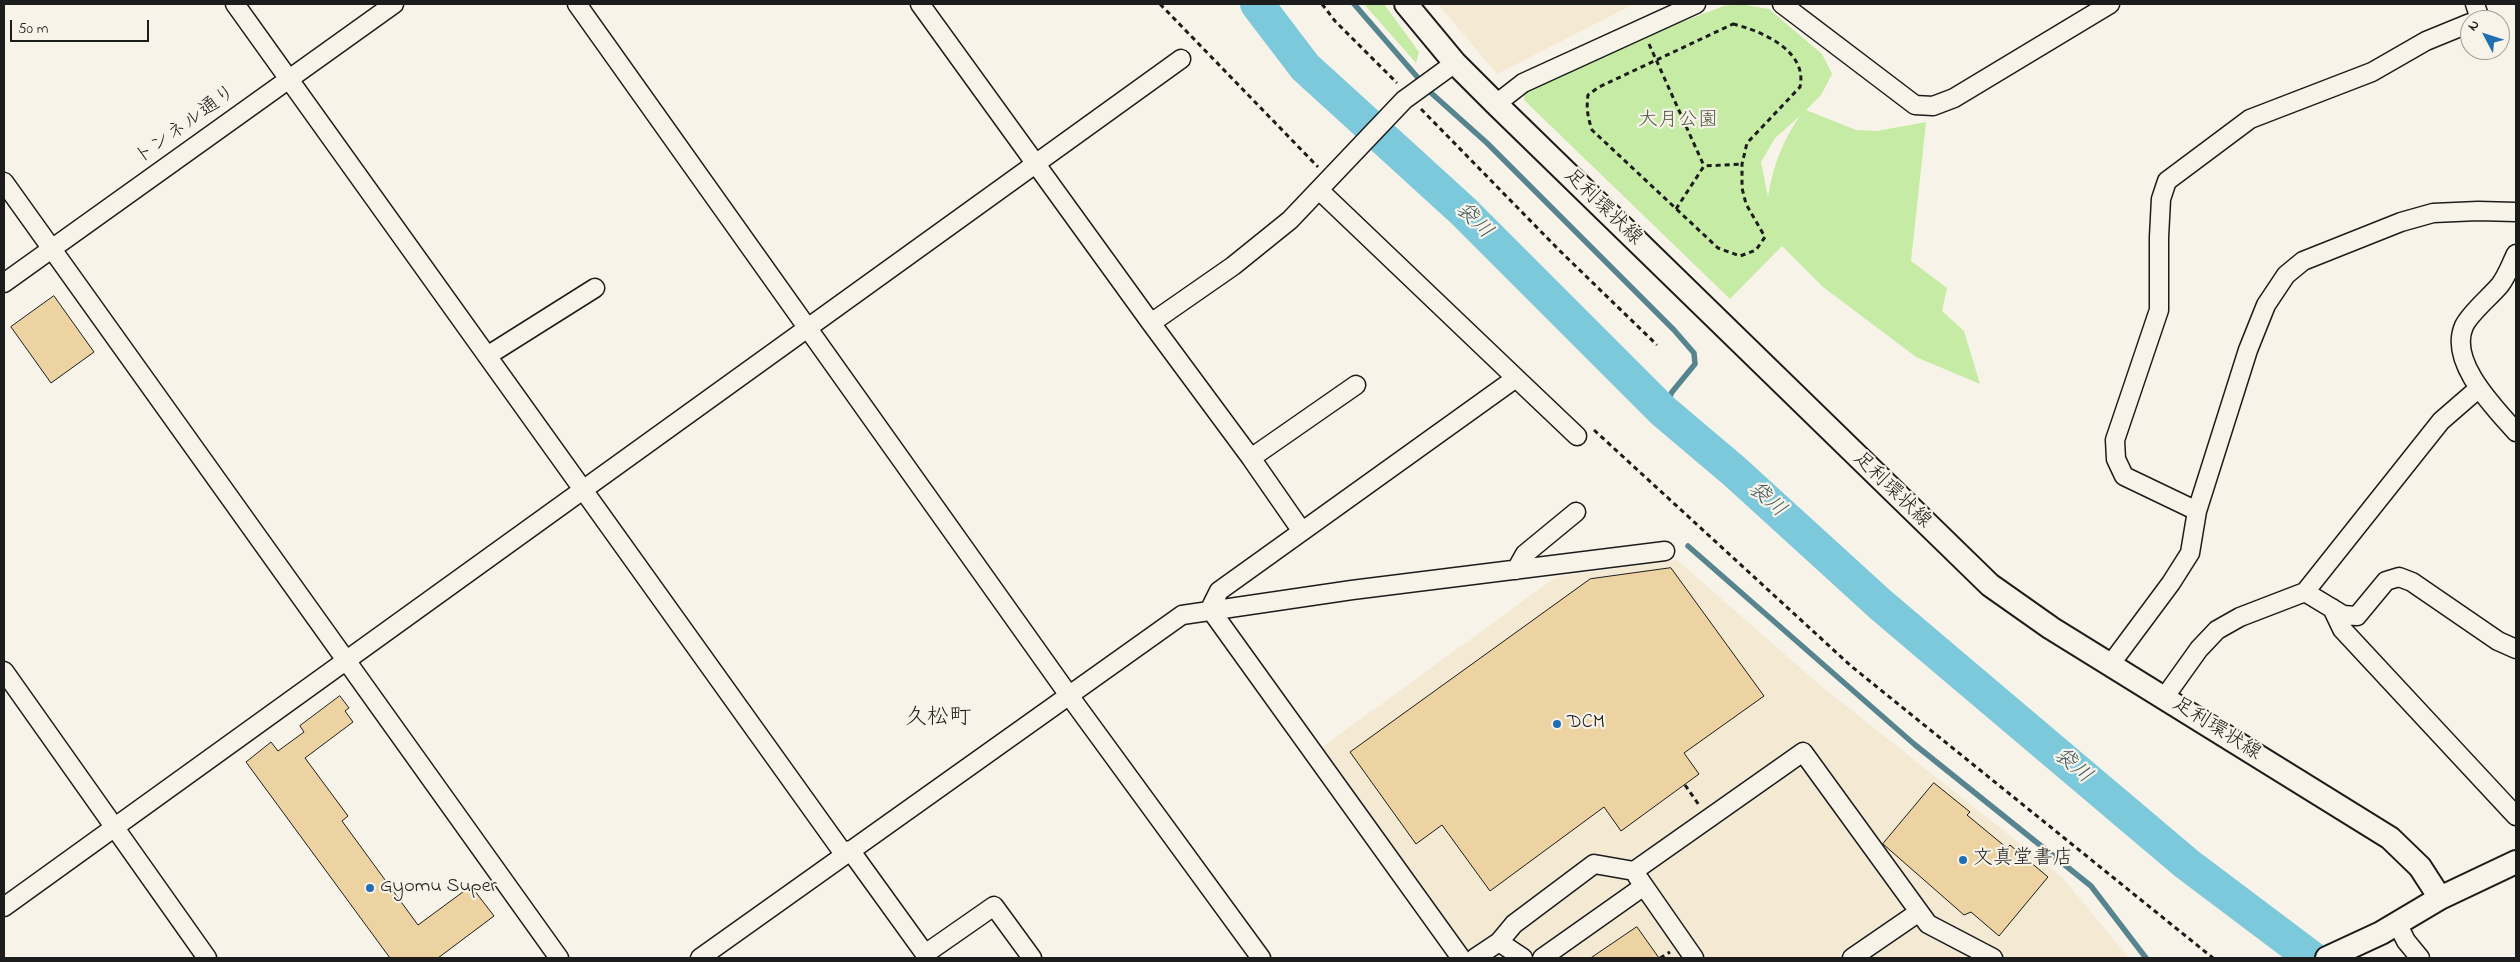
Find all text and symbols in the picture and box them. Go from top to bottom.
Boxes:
scale bar [12,10,151,42]
north arrow [2460,10,2510,60]
text: N [2463,15,2485,36]
text: 50 m [18,18,48,40]
street label: トンネル通り [130,81,242,171]
park label: 大月公園 [1638,110,1718,134]
street label: 足利環状線 [1558,165,1646,251]
water label: 袋川 [1449,198,1497,246]
street label: 足利環状線 [1847,448,1935,534]
water label: 袋川 [1742,478,1790,524]
street label: 足利環状線 [2167,693,2265,767]
district label: 久松町 [905,706,971,732]
place label: DCM [1567,712,1605,736]
marker: DCM [1551,718,1563,730]
water label: 袋川 [2048,744,2096,790]
place label: 文真堂書店 [1973,848,2073,872]
marker: 文真堂書店 [1957,854,1969,866]
place label: Gyomu Super [380,876,497,900]
marker: Gyomu Super [364,882,376,894]

